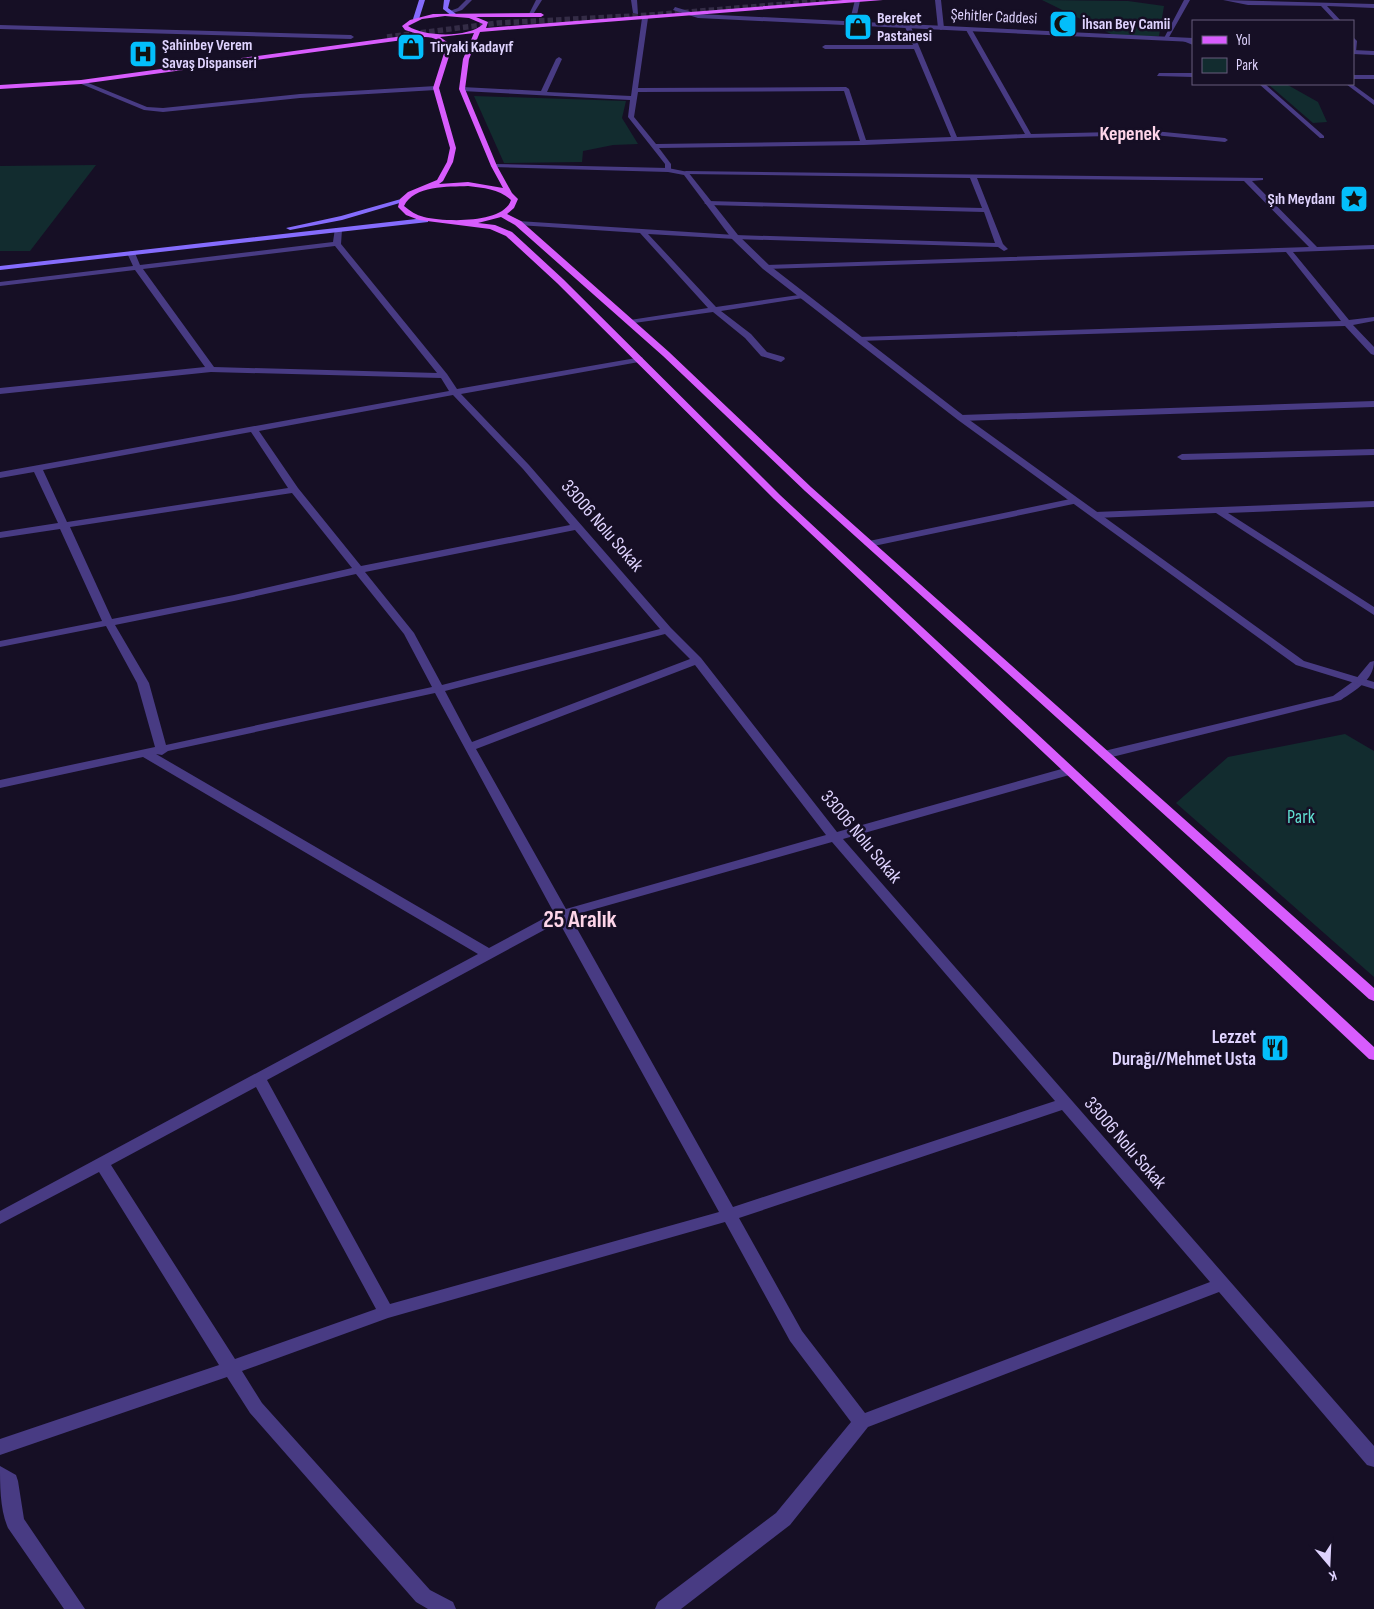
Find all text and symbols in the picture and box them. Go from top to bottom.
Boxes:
street label: Şehitler Caddesi [950,5,1038,29]
place label: Bereket Pastanesi [877,9,932,46]
mosque icon: İhsan Bey Camii [1048,9,1078,39]
shop icon: Bereket Pastanesi [843,12,873,42]
place label: İhsan Bey Camii [1082,15,1170,34]
legend [1192,20,1354,85]
text: Yol [1236,31,1251,50]
shop icon: Tiryaki Kadayıf [396,32,426,62]
place label: Şahinbey Verem Savaş Dispanseri [162,36,257,73]
place label: Tiryaki Kadayıf [430,38,514,57]
hospital icon: Şahinbey Verem Savaş Dispanseri [128,39,158,69]
text: Park [1236,56,1258,75]
district label: Kepenek [1099,122,1161,146]
place icon: Şıh Meydanı [1339,184,1369,214]
place label: Şıh Meydanı [1268,190,1335,209]
street label: 33006 Nolu Sokak [556,475,649,577]
street label: 33006 Nolu Sokak [816,786,907,889]
park label: Park [1287,806,1316,829]
district label: 25 Aralık [543,905,617,934]
place label: Lezzet Durağı//Mehmet Usta [1112,1026,1256,1071]
restaurant icon: Lezzet Durağı//Mehmet Usta [1260,1033,1290,1063]
street label: 33006 Nolu Sokak [1079,1092,1172,1194]
north arrow [1304,1539,1354,1589]
text: K [1327,1567,1339,1585]

